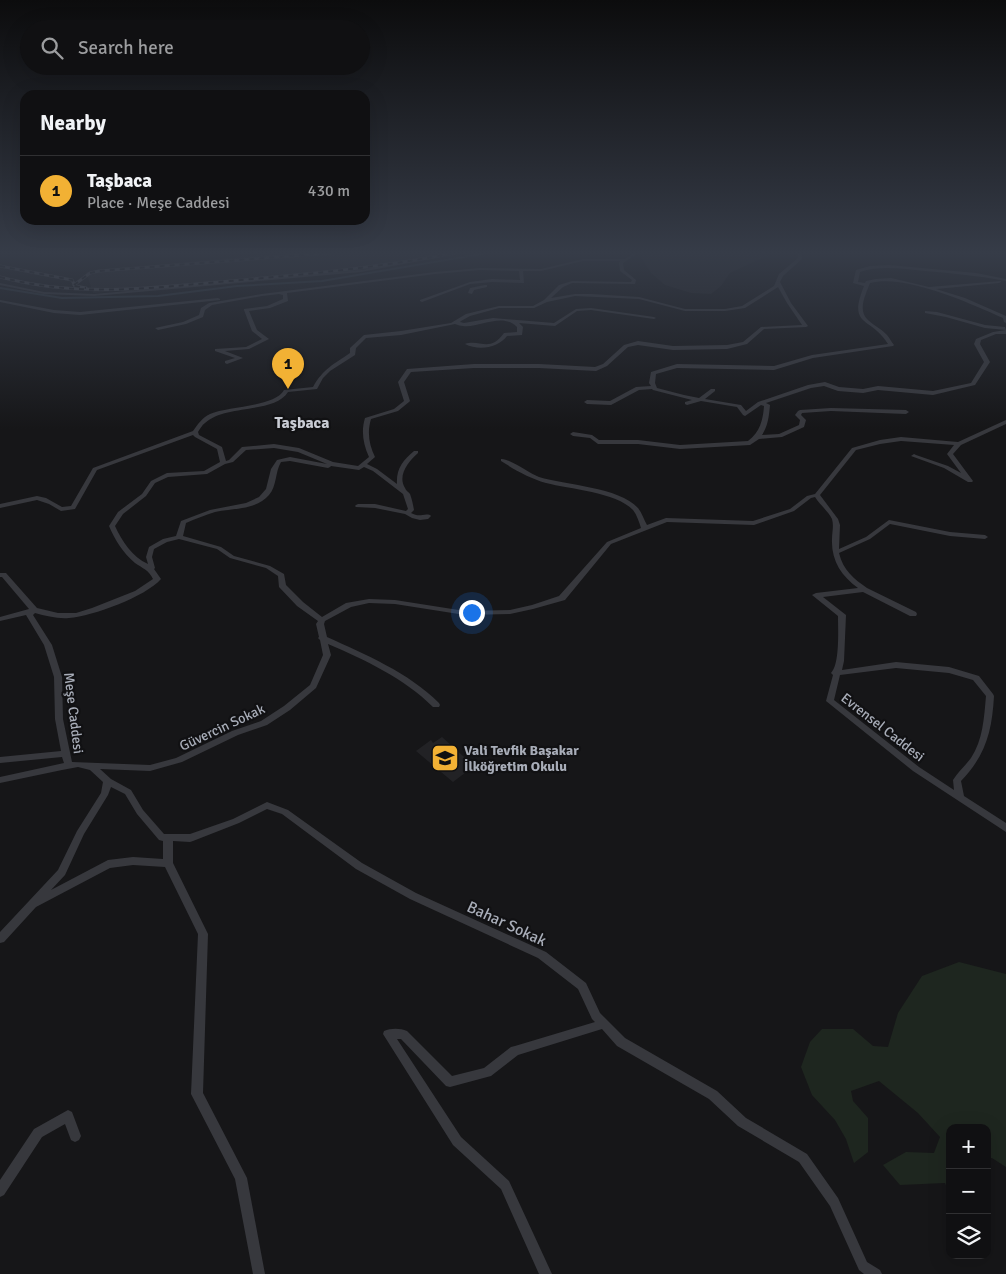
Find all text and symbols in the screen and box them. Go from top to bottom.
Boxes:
search box [20,20,370,75]
icon: search [38,34,66,62]
text: Search here [78,36,174,60]
text: Nearby [40,110,106,136]
text: Taşbaca [87,169,152,193]
text: 1 [52,181,60,201]
text: 430 m [308,181,350,201]
text: Place · Meşe Caddesi [87,193,230,213]
pin: 1 [272,348,304,389]
district label: Taşbaca [275,413,329,433]
your location [459,600,485,626]
street label: Meşe Caddesi [60,671,87,755]
street label: Evrensel Caddesi [838,690,928,765]
street label: Güvercin Sokak [177,700,268,755]
place label: Vali Tevfik Başakar İlköğretim Okulu [464,742,579,775]
school or university icon: Vali Tevfik Başakar İlköğretim Okulu [430,743,460,773]
street label: Bahar Sokak [464,897,550,951]
map controls [946,1124,991,1259]
button: + [946,1124,991,1169]
button: − [946,1169,991,1214]
button: layers [946,1214,991,1259]

